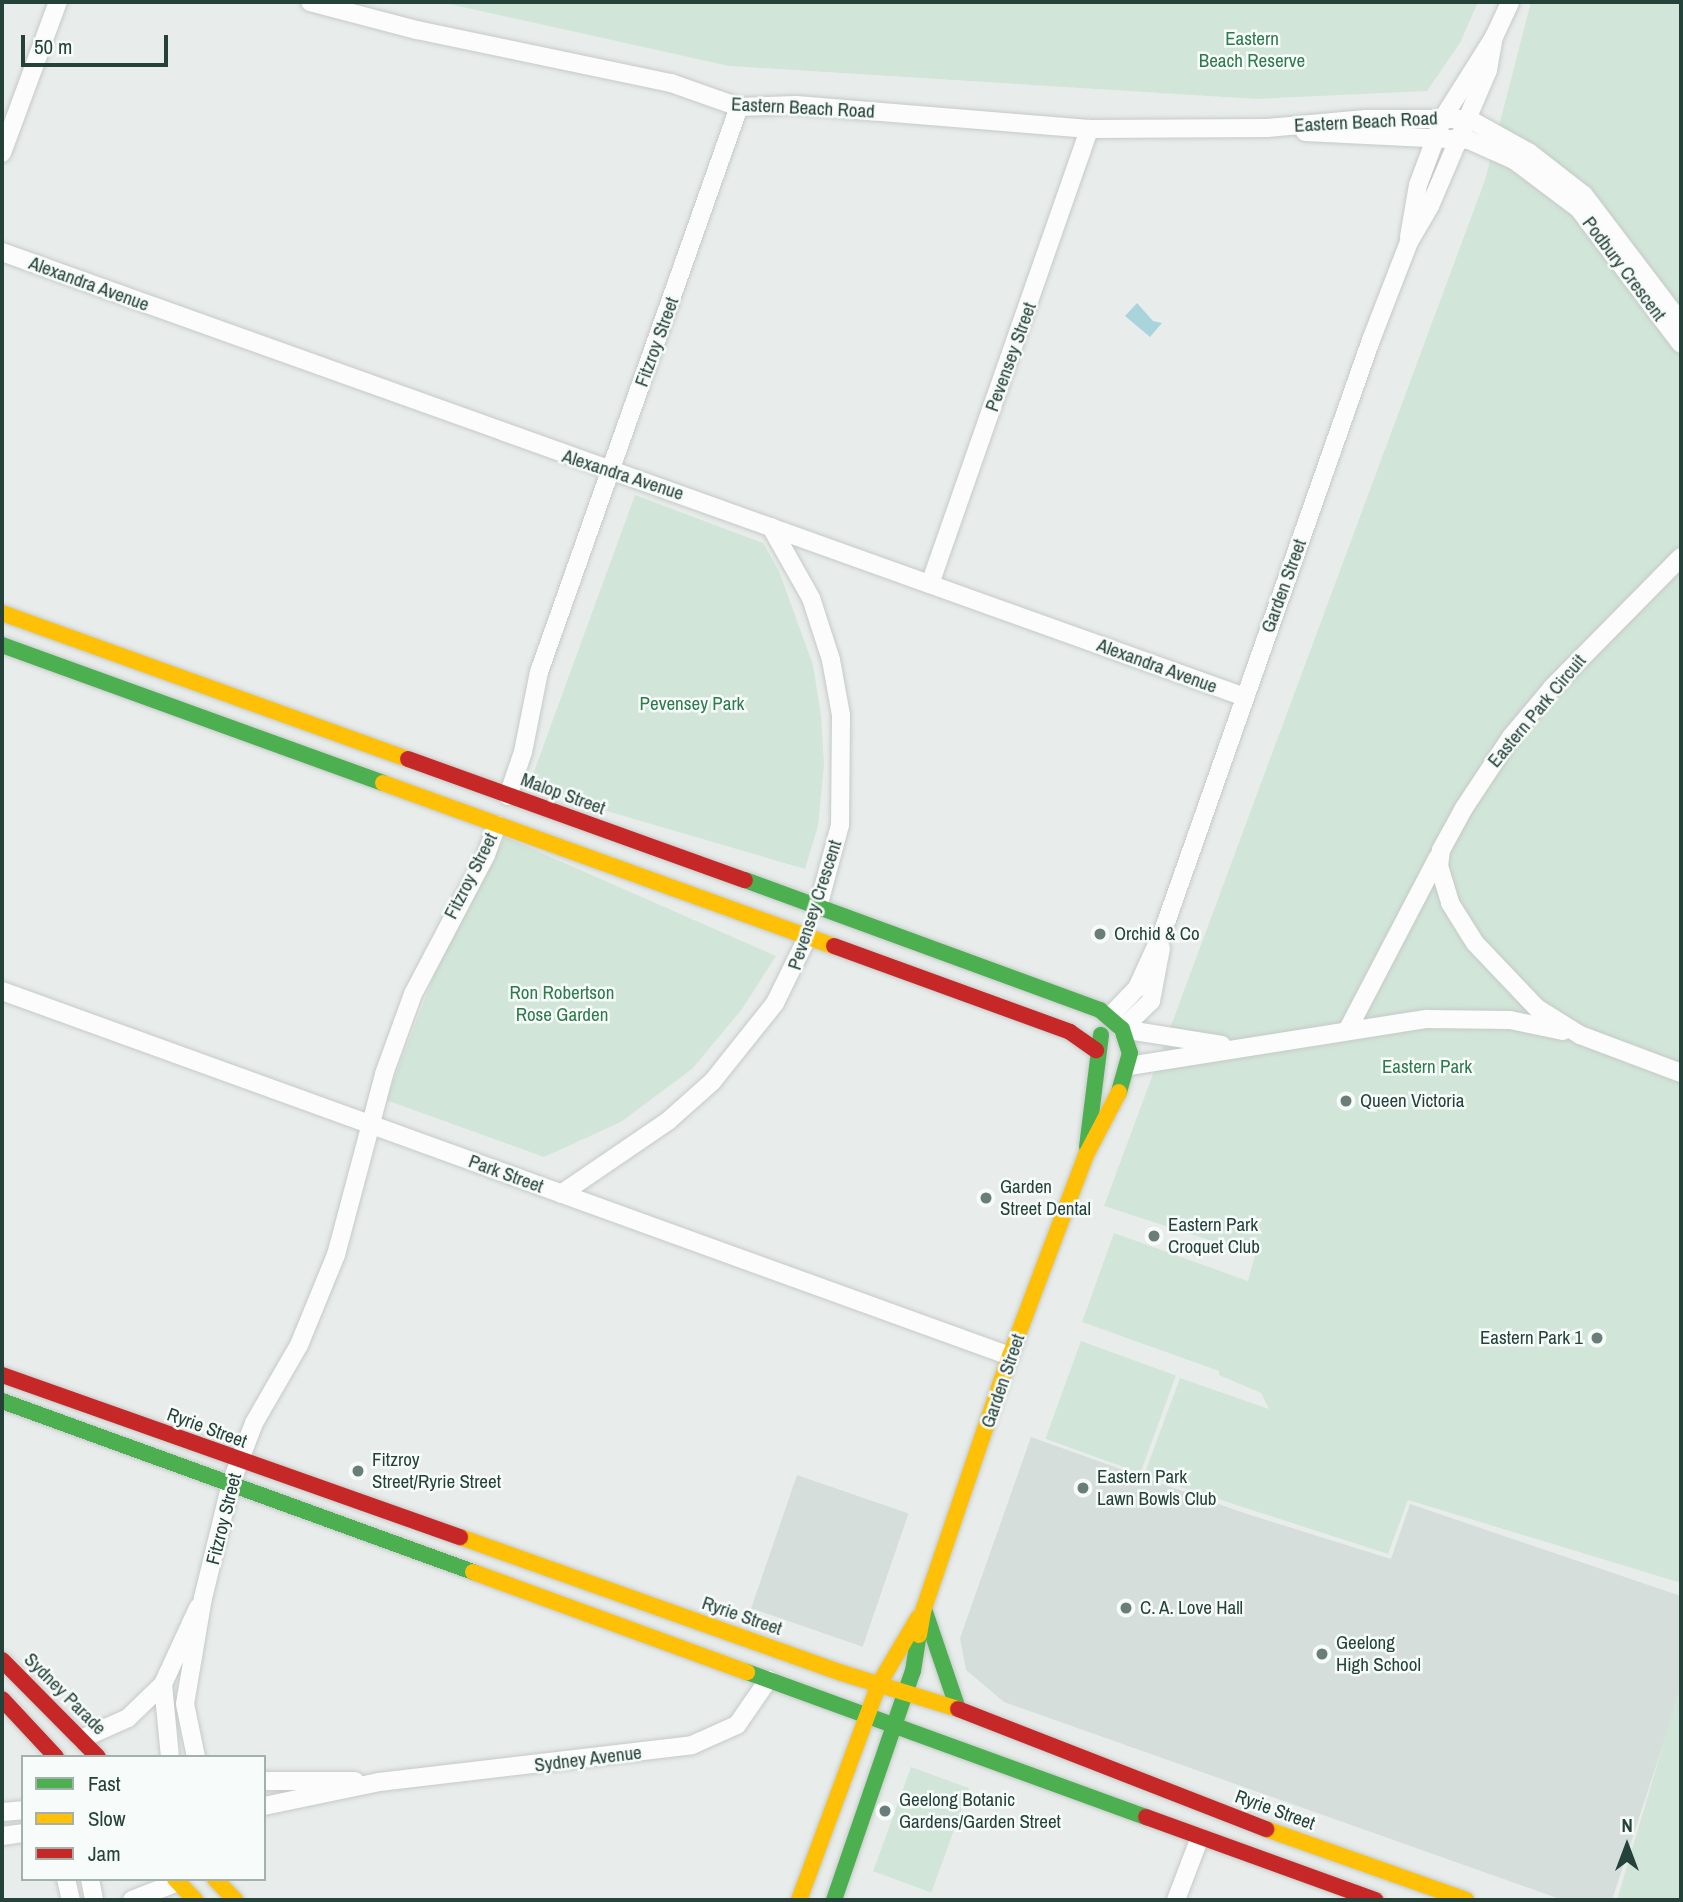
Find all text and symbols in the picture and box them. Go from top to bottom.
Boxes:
scale bar [24,21,172,65]
park label: Eastern Beach Reserve [1199,28,1305,72]
text: 50 m [34,32,72,61]
street label: Eastern Beach Road [731,93,875,123]
street label: Eastern Beach Road [1294,107,1438,137]
street label: Podbury Crescent [1577,212,1671,326]
street label: Alexandra Avenue [25,252,153,316]
street label: Fitzroy Street [630,294,684,390]
street label: Pevensey Street [981,299,1041,415]
street label: Alexandra Avenue [559,445,687,505]
street label: Garden Street [1257,536,1311,636]
street label: Alexandra Avenue [1093,634,1221,698]
street label: Eastern Park Circuit [1483,650,1591,772]
park label: Pevensey Park [640,693,744,715]
street label: Malop Street [518,768,608,820]
street label: Fitzroy Street [440,829,502,923]
street label: Pevensey Crescent [783,837,847,973]
place label: Orchid & Co [1114,923,1200,945]
marker: Orchid & Co [1092,926,1108,942]
park label: Ron Robertson Rose Garden [510,982,614,1026]
park label: Eastern Park [1382,1056,1472,1078]
place label: Queen Victoria [1360,1090,1465,1112]
marker: Queen Victoria [1338,1093,1354,1109]
street label: Park Street [465,1150,547,1198]
place label: Garden Street Dental [1000,1176,1091,1220]
marker: Garden Street Dental [978,1190,994,1206]
place label: Eastern Park Croquet Club [1168,1214,1260,1258]
marker: Eastern Park Croquet Club [1146,1228,1162,1244]
place label: Eastern Park 1 [1480,1327,1583,1349]
marker: Eastern Park 1 [1589,1330,1605,1346]
street label: Garden Street [976,1331,1030,1431]
street label: Ryrie Street [164,1403,250,1453]
place label: Fitzroy Street/Ryrie Street [372,1449,501,1493]
marker: Fitzroy Street/Ryrie Street [350,1463,366,1479]
place label: Eastern Park Lawn Bowls Club [1097,1466,1216,1510]
street label: Fitzroy Street [202,1471,246,1567]
marker: Eastern Park Lawn Bowls Club [1075,1480,1091,1496]
street label: Ryrie Street [699,1592,785,1640]
place label: C. A. Love Hall [1140,1597,1244,1619]
marker: C. A. Love Hall [1118,1600,1134,1616]
place label: Geelong High School [1336,1632,1421,1676]
marker: Geelong High School [1314,1646,1330,1662]
street label: Sydney Parade [19,1648,111,1740]
street label: Sydney Avenue [533,1741,643,1777]
legend [21,1755,266,1881]
text: Fast [88,1769,121,1798]
street label: Ryrie Street [1232,1785,1318,1835]
place label: Geelong Botanic Gardens/Garden Street [899,1789,1061,1833]
marker: Geelong Botanic Gardens/Garden Street [877,1803,893,1819]
text: Slow [88,1804,125,1833]
north arrow [1592,1811,1662,1881]
text: N [1621,1812,1633,1838]
text: Jam [88,1839,121,1868]

